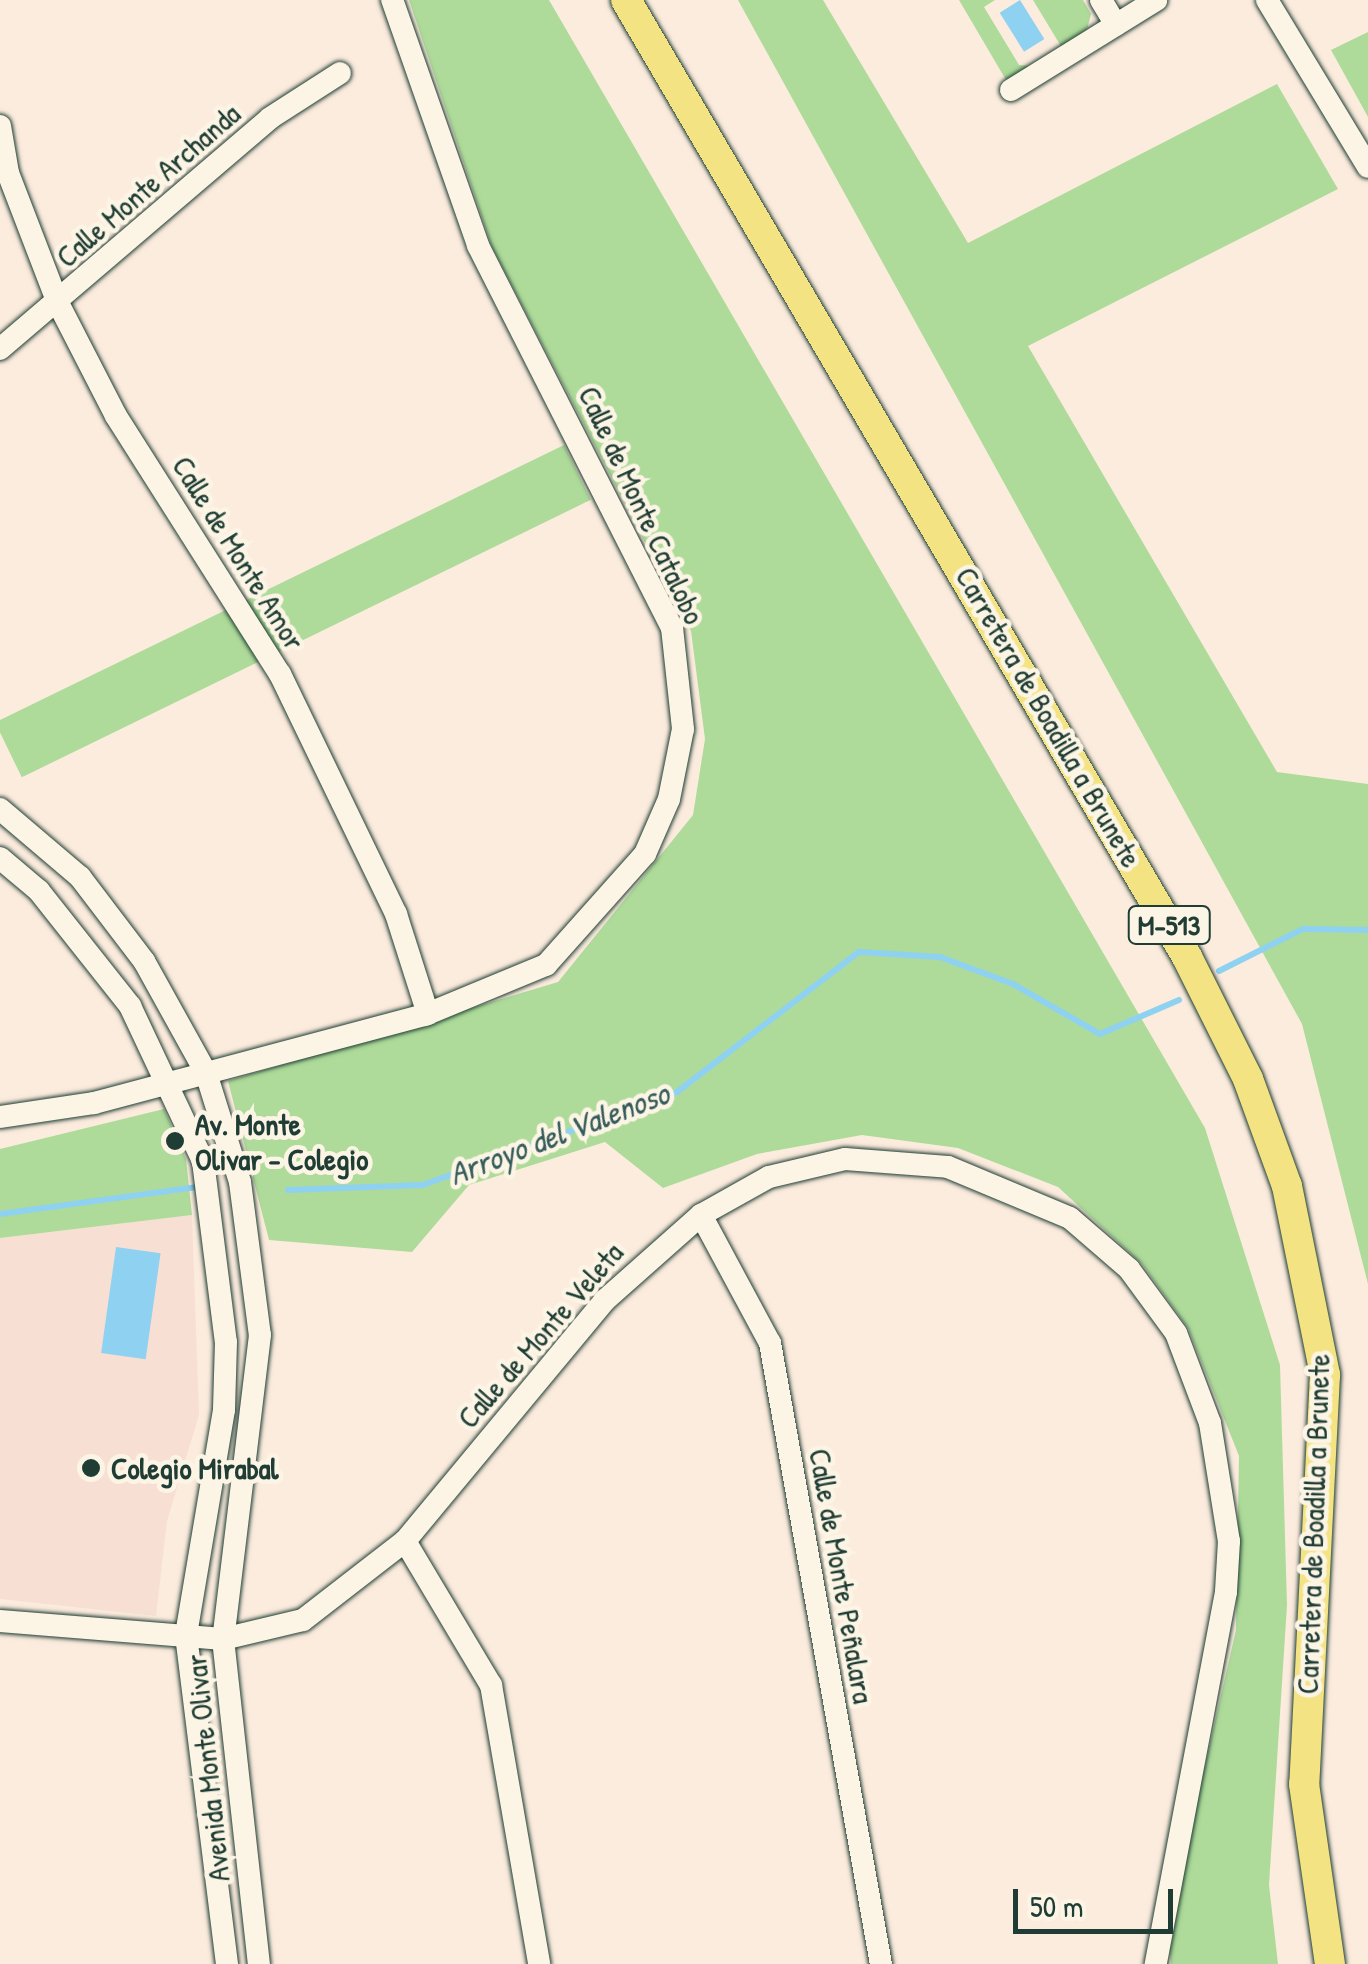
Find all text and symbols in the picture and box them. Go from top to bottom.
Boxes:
street label: Calle Monte Archanda [49,95,247,275]
street label: Calle de Monte Catalobo [571,380,713,630]
street label: Calle de Monte Amor [165,449,313,657]
street label: Carretera de Boadilla a Brunete [948,561,1150,873]
road number: M-513 [1126,902,1212,948]
water label: Arroyo del Valenoso [444,1074,674,1194]
place label: Av. Monte Olivar - Colegio [195,1106,368,1176]
marker: Av. Monte Olivar - Colegio [164,1130,186,1152]
street label: Calle de Monte Veleta [450,1235,630,1435]
street label: Carretera de Boadilla a Brunete [1289,1353,1337,1695]
street label: Calle de Monte Peñalara [802,1446,882,1706]
place label: Colegio Mirabal [111,1450,278,1486]
marker: Colegio Mirabal [80,1457,102,1479]
street label: Avenida Monte Olivar [177,1652,237,1884]
scale bar [1018,1869,1178,1931]
text: 50 m [1030,1886,1083,1926]

